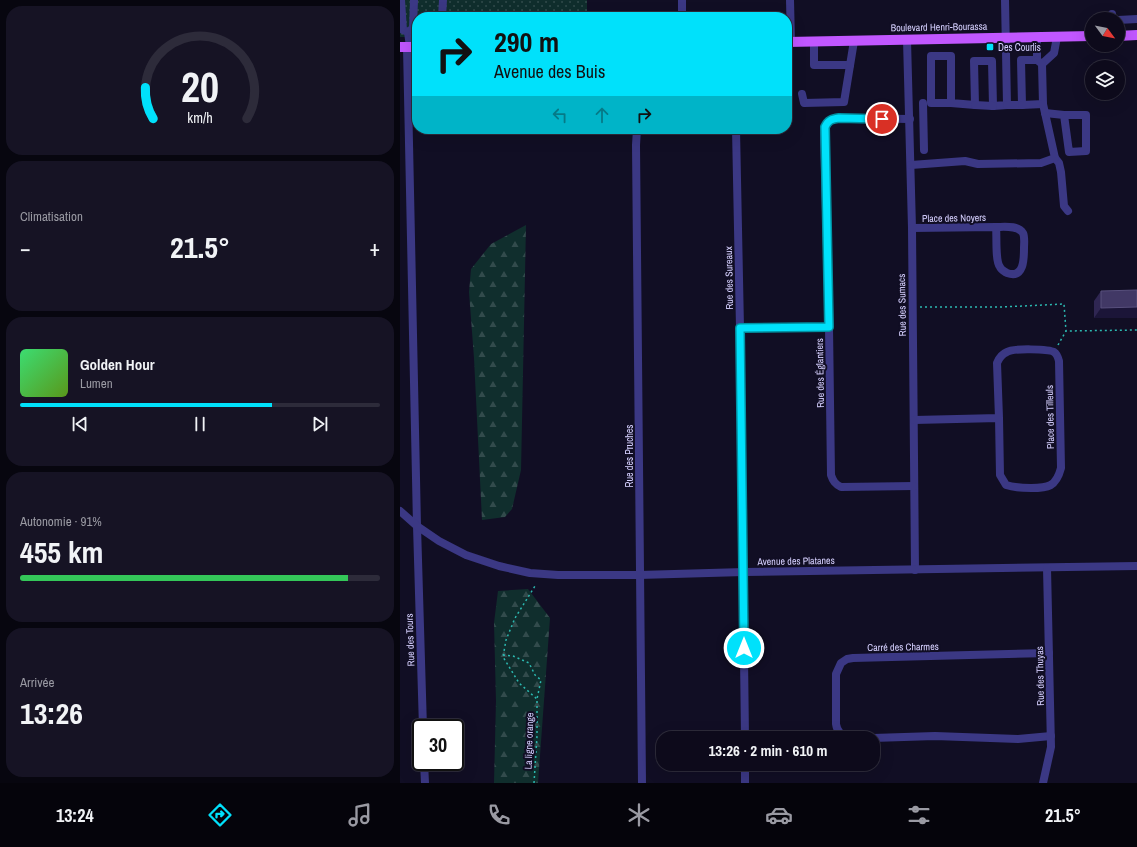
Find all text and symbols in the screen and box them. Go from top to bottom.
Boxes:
north arrow [1085,12,1125,52]
map controls [1085,12,1125,100]
street label: Boulevard Henri-Bourassa [891,20,988,34]
text: 290 m [494,23,559,61]
icon: right [428,28,480,80]
place label: Des Courlis [998,41,1041,54]
marker: Des Courlis [985,42,995,52]
text: 20 [181,59,219,115]
text: Avenue des Buis [494,59,605,84]
button: layers [1085,60,1125,100]
pin [865,102,899,136]
icon: left [549,104,571,126]
icon: ahead [591,104,613,126]
icon: right [633,104,655,126]
text: km/h [187,107,213,126]
icon: arrive [871,108,893,130]
text: Climatisation [20,208,83,225]
street label: Place des Noyers [922,211,986,225]
text: 21.5° [170,227,230,267]
text: − [20,233,31,263]
text: + [369,233,380,263]
street label: Rue des Sureaux [722,245,736,310]
street label: Rue des Sumacs [895,274,909,336]
street label: Rue des Églantiers [813,338,827,408]
text: Golden Hour [80,354,155,375]
text: Lumen [80,375,113,392]
street label: Place des Tilleuls [1043,385,1057,449]
icon: previous [69,413,91,435]
icon: pause [189,413,211,435]
icon: next [309,413,331,435]
street label: Rue des Pruches [623,425,636,487]
text: Autonomie · 91% [20,513,102,530]
text: 455 km [20,532,103,572]
street label: Avenue des Platanes [756,554,835,568]
street label: Rue des Tours [403,613,417,667]
position arrow [723,627,765,669]
street label: Carré des Charmes [867,640,939,654]
street label: Rue des Thuyas [1033,646,1047,706]
text: Arrivée [20,674,54,691]
text: 13:26 [20,693,83,733]
street label: La ligne orange [522,712,537,770]
speed limit sign: 30 [412,719,464,771]
text: 13:26 · 2 min · 610 m [709,740,827,761]
icon: directions [206,801,234,829]
icon: music [346,801,374,829]
icon: phone [485,801,513,829]
icon: climate [625,801,653,829]
icon: car [765,801,793,829]
icon: filters [905,801,933,829]
text: 13:24 [56,803,94,828]
text: 21.5° [1045,803,1081,828]

